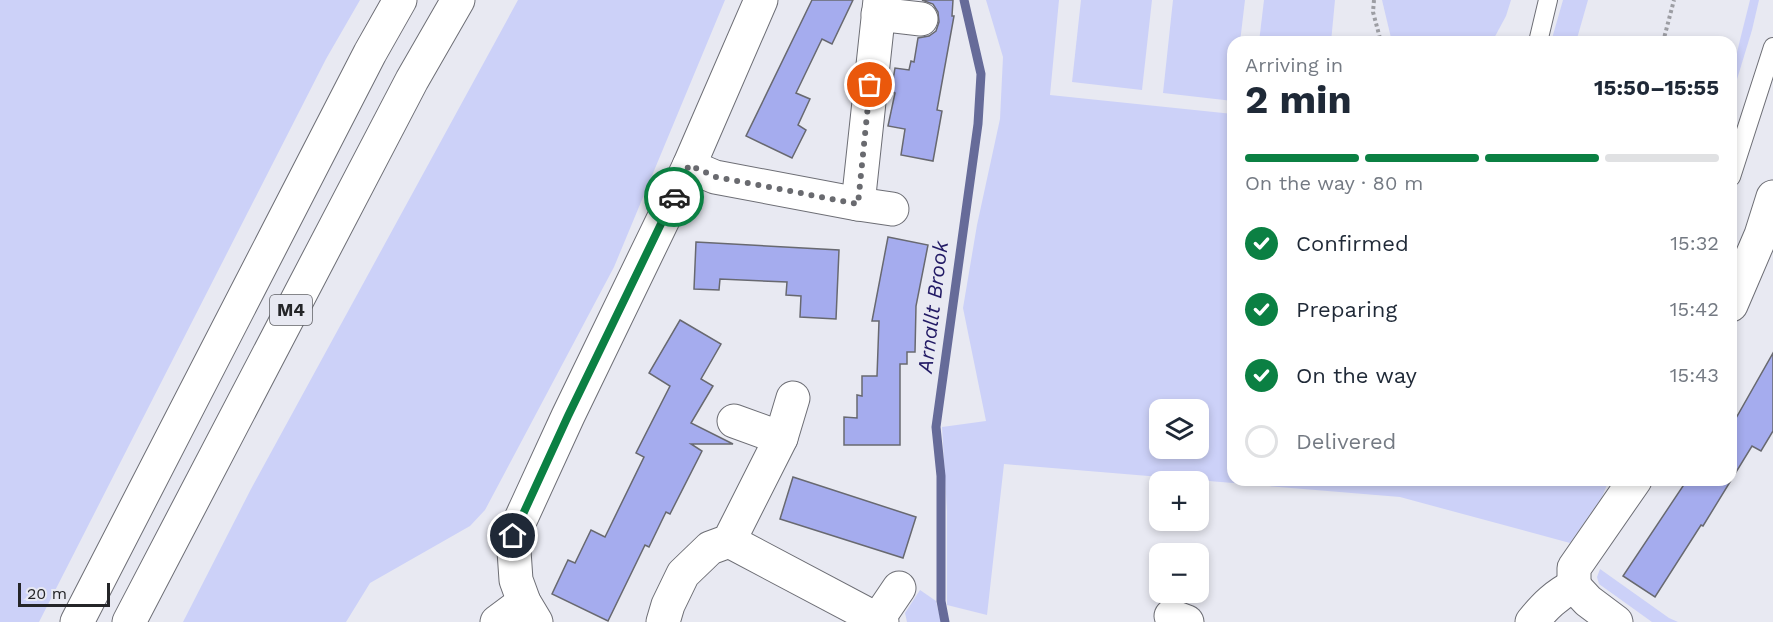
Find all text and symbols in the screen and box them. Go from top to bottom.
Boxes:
text: Arriving in [1245,53,1343,77]
pin [844,59,895,110]
icon: bag [853,68,886,101]
text: 15:50–15:55 [1594,75,1719,100]
text: 2 min [1245,77,1352,122]
courier [644,167,704,227]
text: On the way · 80 m [1245,171,1423,195]
icon: car [658,181,691,214]
icon: check [1245,227,1278,260]
text: Confirmed [1296,231,1409,256]
text: 15:32 [1670,231,1719,255]
water label: Arnallt Brook [912,239,953,375]
icon: check [1245,293,1278,326]
road number: M4 [270,295,312,325]
text: Preparing [1296,297,1397,322]
text: 15:42 [1670,297,1719,321]
icon: check [1245,359,1278,392]
text: On the way [1296,363,1417,388]
text: 15:43 [1670,363,1719,387]
map controls [1149,399,1209,603]
button: layers [1149,399,1209,459]
text: Delivered [1296,429,1396,454]
button: + [1149,471,1209,531]
pin [487,510,538,561]
icon: home [496,519,529,552]
button: − [1149,543,1209,603]
scale bar [18,580,110,608]
text: 20 m [27,584,67,603]

